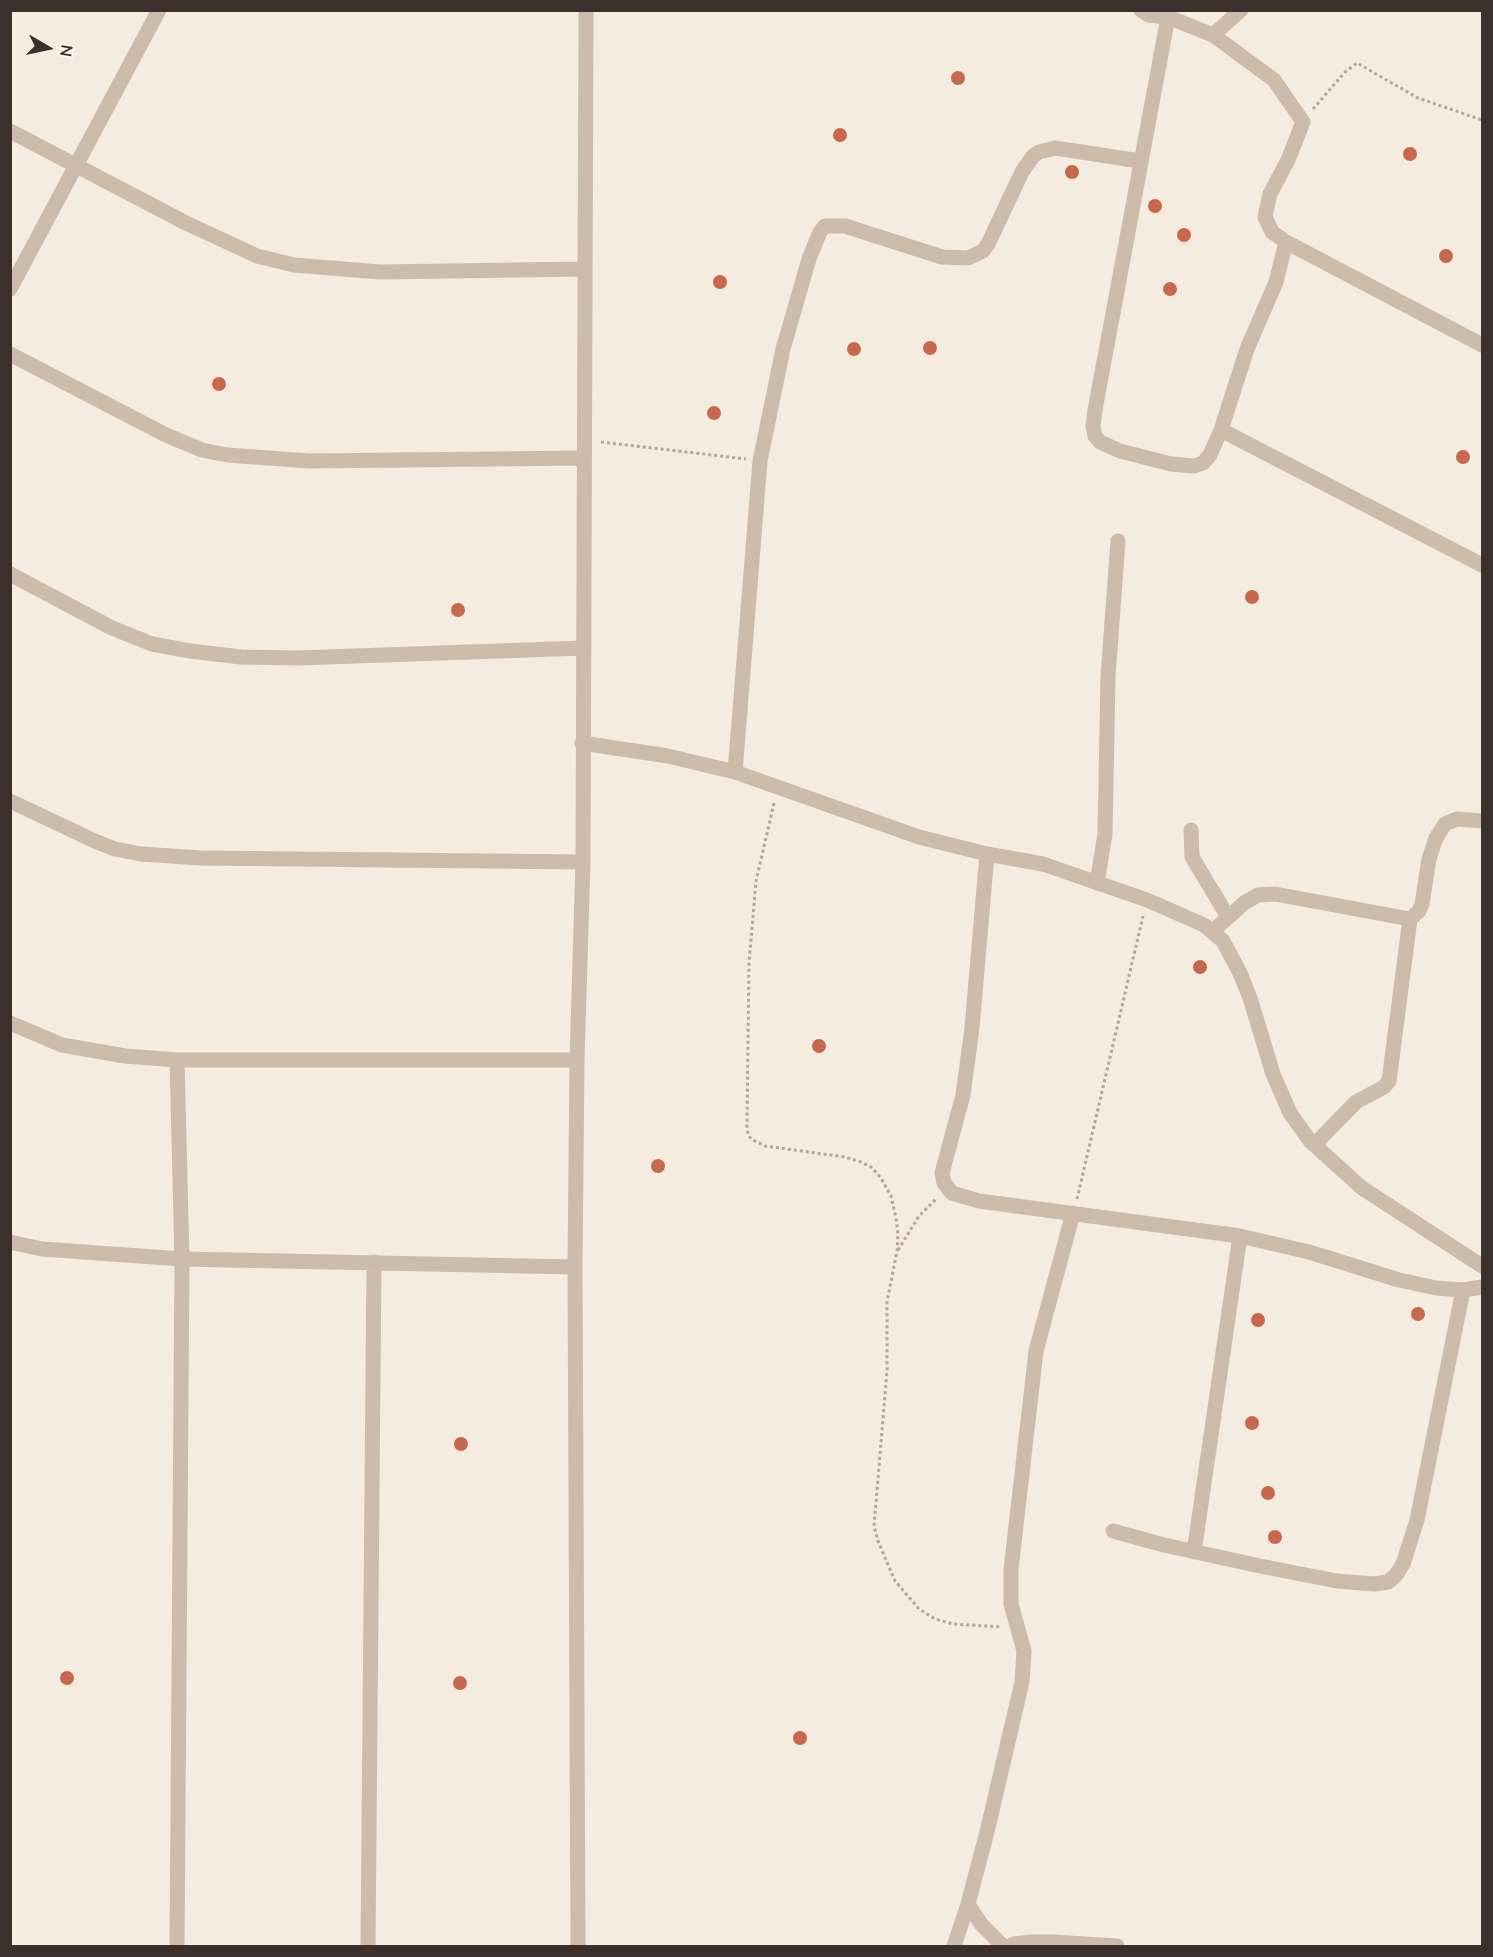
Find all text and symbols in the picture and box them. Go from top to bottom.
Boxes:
north arrow [18,18,78,78]
text: N [54,43,78,58]

